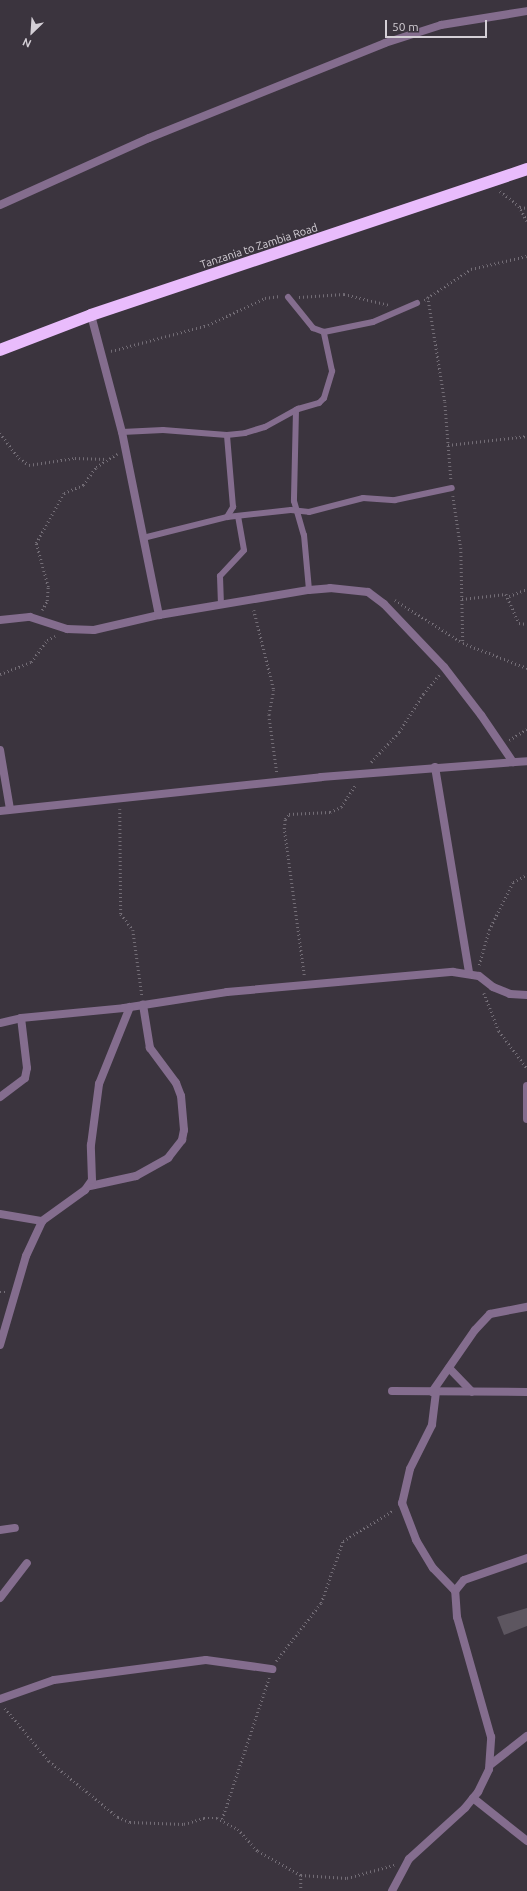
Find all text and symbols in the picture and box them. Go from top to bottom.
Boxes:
north arrow [12,12,52,52]
scale bar [387,12,489,38]
text: 50 m [392,20,419,33]
text: N [21,36,33,50]
street label: Tanzania to Zambia Road [199,221,319,271]

